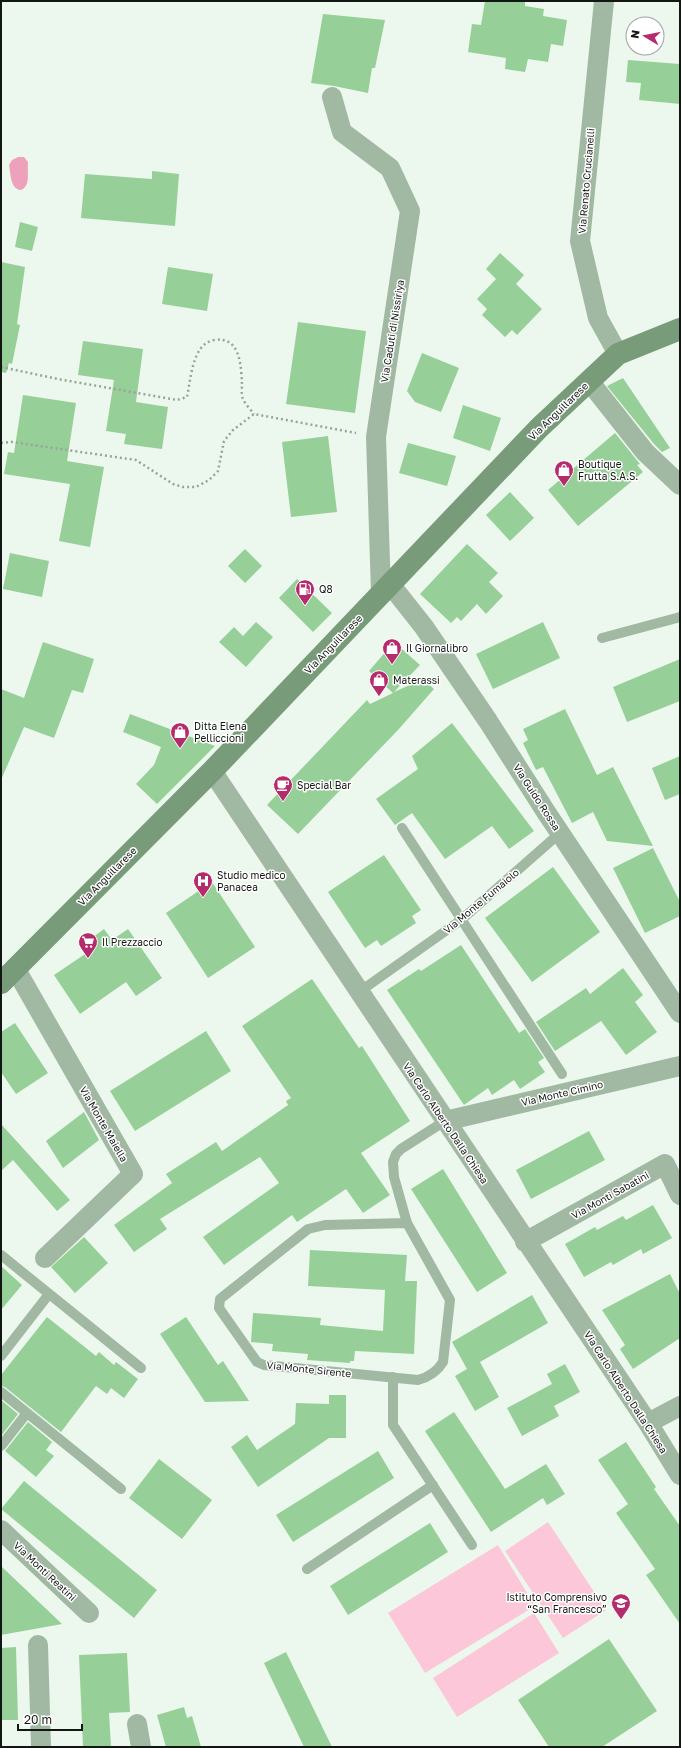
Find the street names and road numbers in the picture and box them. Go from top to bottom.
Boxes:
street label: Via Renato Crucianelli [575,128,597,234]
street label: Via Caduti di Nissiriya [378,279,406,383]
street label: Via Anguillarese [526,379,590,442]
street label: Via Anguillarese [302,612,365,676]
street label: Via Guido Rossa [511,761,563,833]
street label: Via Anguillarese [75,844,139,908]
street label: Via Monte Fumaiolo [441,866,521,936]
street label: Via Carlo Alberto Dalla Chiesa [401,1060,491,1186]
street label: Via Monte Cimino [520,1078,604,1108]
street label: Via Monte Maiella [77,1084,131,1164]
street label: Via Monti Sabatini [569,1169,651,1221]
street label: Via Carlo Alberto Dalla Chiesa [582,1329,670,1455]
street label: Via Monte Sirente [266,1359,352,1379]
street label: Via Monti Reatini [11,1539,79,1603]

